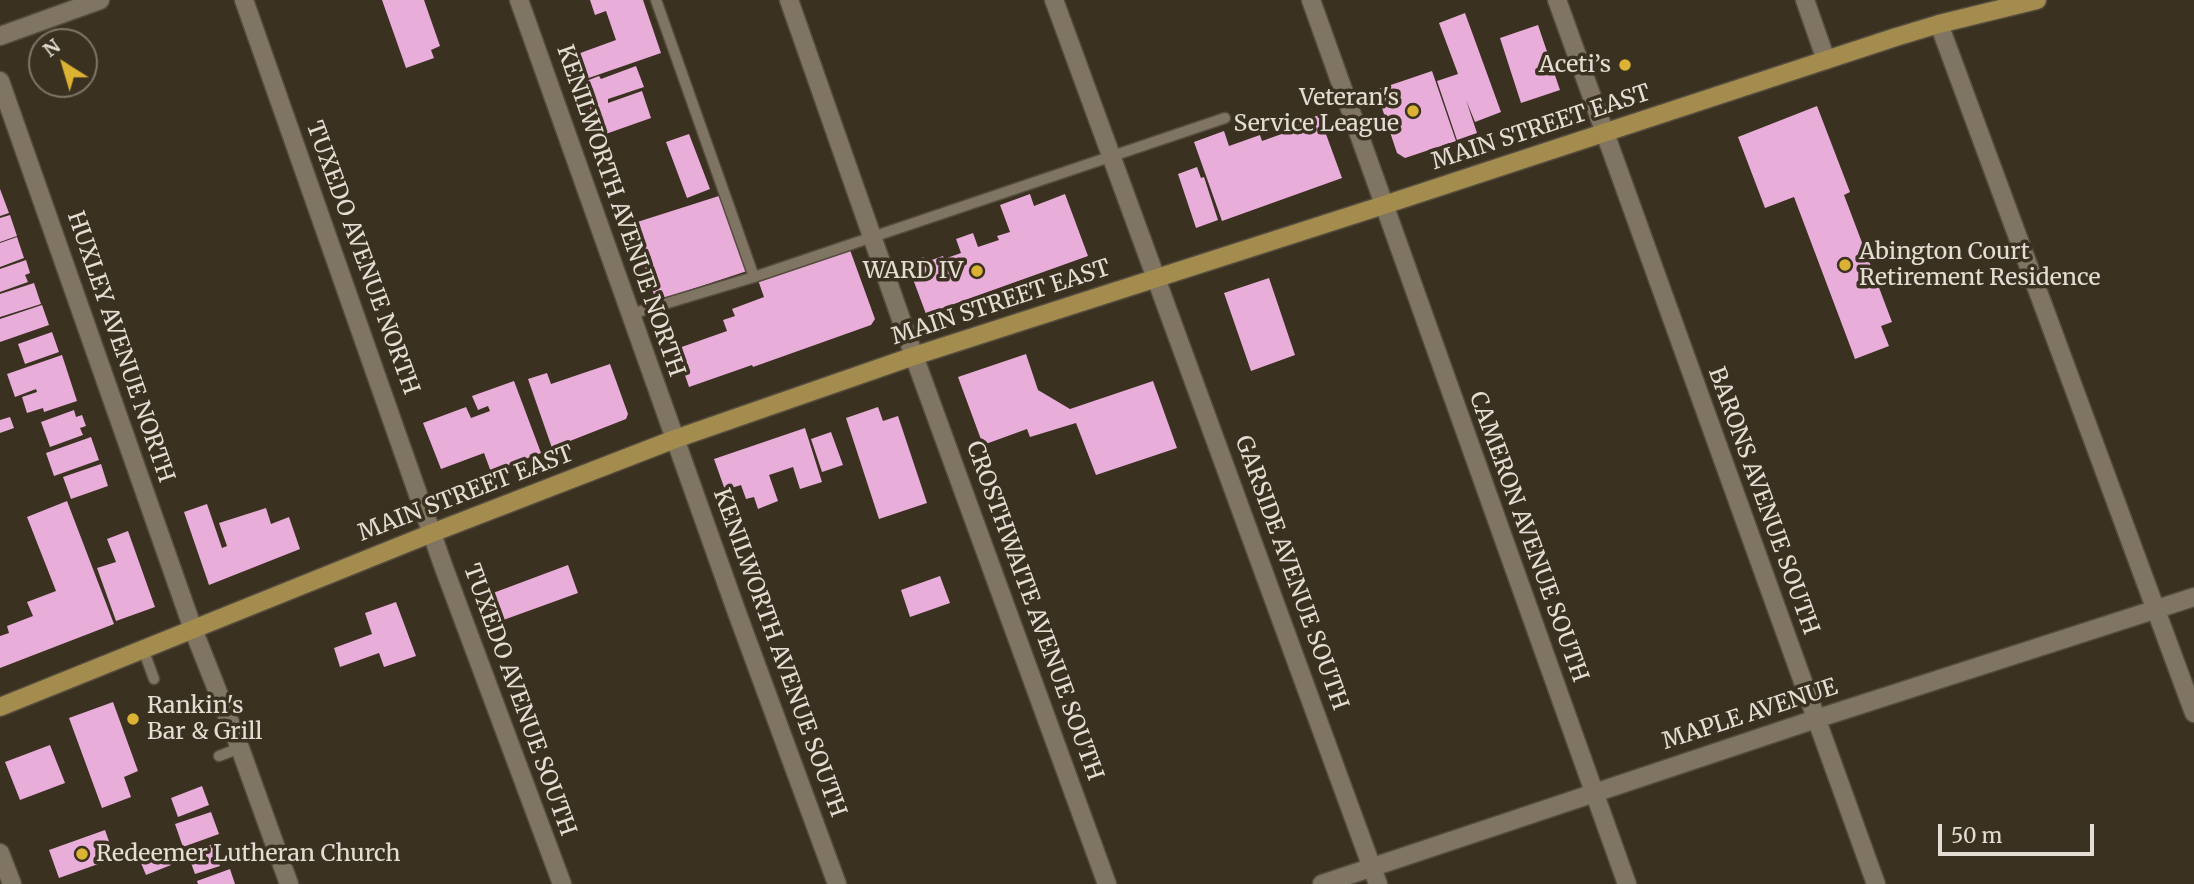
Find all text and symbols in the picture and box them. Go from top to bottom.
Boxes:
north arrow [28,28,98,98]
text: N [38,34,65,62]
street label: KENILWORTH AVENUE NORTH [550,42,690,380]
place label: Aceti’s [1539,51,1611,79]
marker: Aceti’s [1617,57,1633,73]
street label: MAIN STREET EAST [1428,80,1654,176]
place label: Veteran's Service League [1234,84,1399,138]
marker: Veteran's Service League [1405,103,1421,119]
street label: TUXEDO AVENUE NORTH [300,118,424,398]
street label: HUXLEY AVENUE NORTH [61,208,179,486]
place label: Abington Court Retirement Residence [1859,238,2100,292]
street label: MAIN STREET EAST [888,255,1114,351]
place label: WARD IV [863,257,963,285]
marker: Abington Court Retirement Residence [1837,257,1853,273]
marker: WARD IV [969,263,985,279]
street label: BARONS AVENUE SOUTH [1702,364,1824,638]
street label: CAMERON AVENUE SOUTH [1463,388,1593,686]
street label: GARSIDE AVENUE SOUTH [1228,432,1354,714]
street label: CROSTHWAITE AVENUE SOUTH [960,438,1108,784]
street label: MAIN STREET EAST [354,440,578,548]
street label: KENILWORTH AVENUE SOUTH [707,485,851,821]
street label: TUXEDO AVENUE SOUTH [457,560,581,840]
street label: MAPLE AVENUE [1659,674,1841,756]
place label: Rankin's Bar & Grill [147,692,262,746]
marker: Rankin's Bar & Grill [125,711,141,727]
scale bar [1942,810,2098,854]
text: 50 m [1951,822,2002,849]
place label: Redeemer Lutheran Church [96,840,401,868]
marker: Redeemer Lutheran Church [74,846,90,862]

